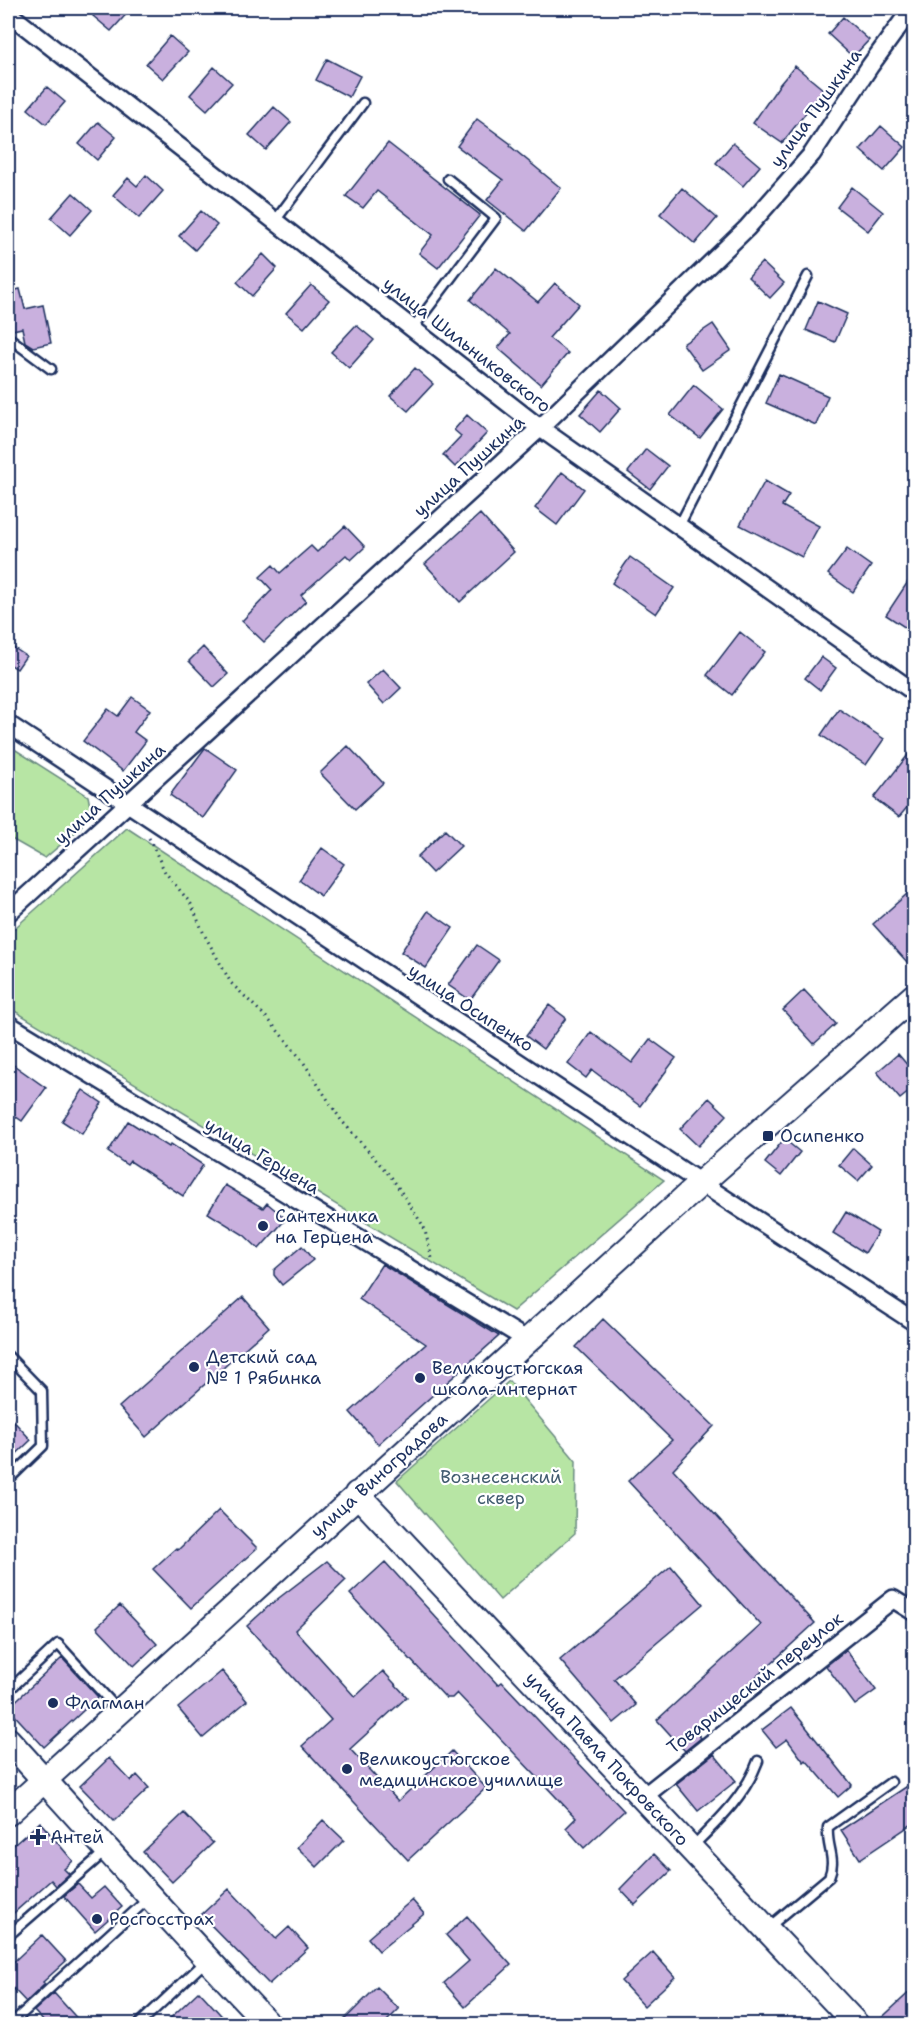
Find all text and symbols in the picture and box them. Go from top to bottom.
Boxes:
street label: улица Пушкина [765,44,867,172]
street label: улица Шильниковского [378,272,556,418]
street label: улица Пушкина [408,410,530,522]
street label: улица Пушкина [49,738,171,850]
street label: улица Осипенко [404,959,538,1057]
street label: улица Герцена [200,1112,324,1200]
place label: Осипенко [780,1124,864,1148]
marker: Осипенко [761,1129,775,1143]
place label: Сантехника на Герцена [275,1204,379,1249]
marker: Сантехника на Герцена [256,1219,270,1233]
place label: Детский сад № 1 Рябинка [206,1345,321,1390]
place label: Великоустюгская школа-интернат [432,1356,584,1401]
marker: Детский сад № 1 Рябинка [187,1360,201,1374]
marker: Великоустюгская школа-интернат [413,1371,427,1385]
street label: улица Виноградова [306,1407,452,1543]
park label: Вознесенский сквер [440,1465,562,1510]
street label: Товарищеский переулок [662,1606,848,1759]
street label: улица Павла Покровского [520,1667,694,1851]
place label: Флагман [65,1691,145,1715]
marker: Флагман [46,1696,60,1710]
place label: Великоустюгское медицинское училище [359,1747,564,1792]
marker: Великоустюгское медицинское училище [340,1762,354,1776]
place label: Антей [50,1825,104,1849]
marker: Антей [31,1830,45,1844]
place label: Росгосстрах [109,1907,214,1931]
marker: Росгосстрах [90,1912,104,1926]

